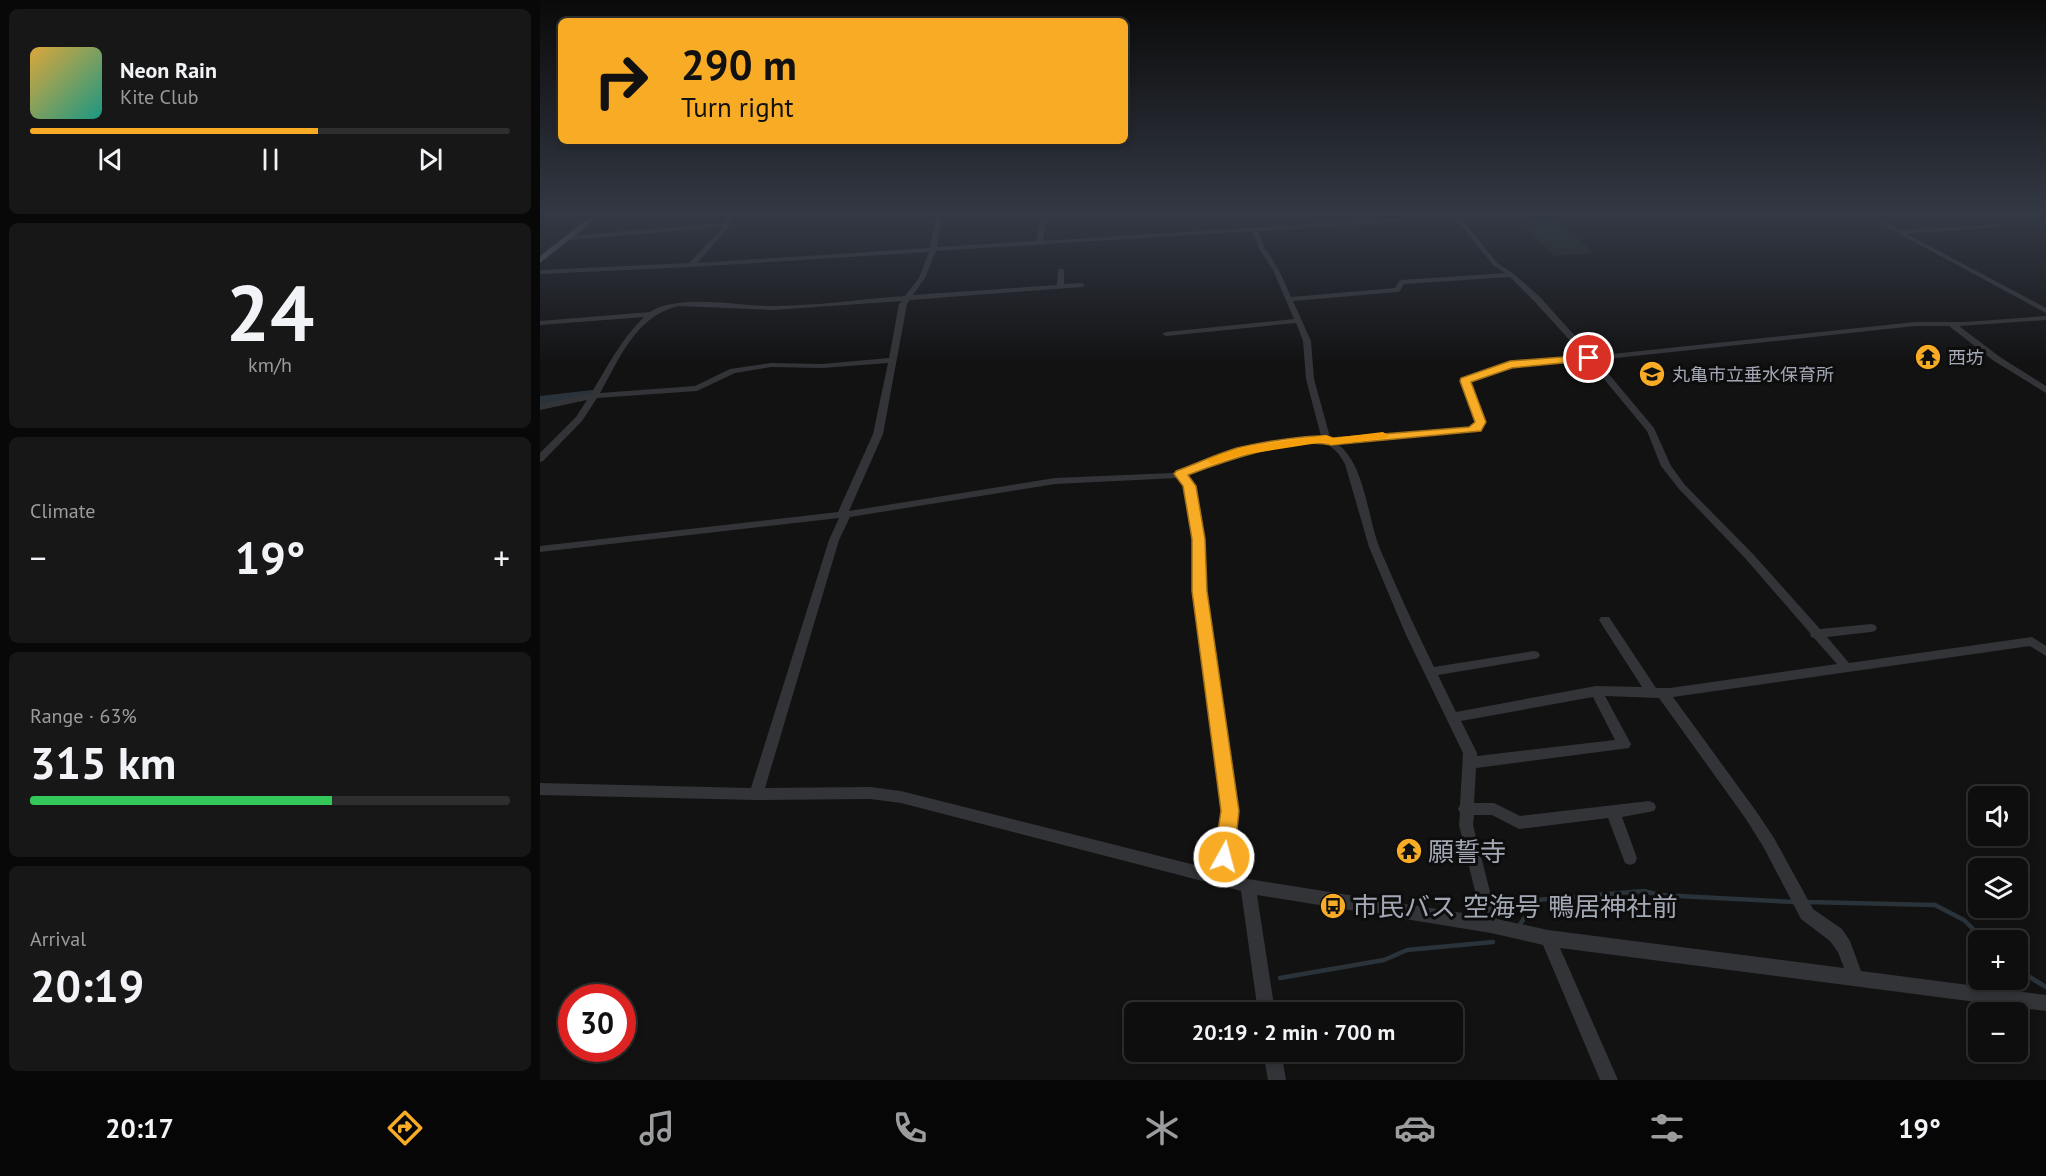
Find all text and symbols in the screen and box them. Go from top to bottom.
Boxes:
text: 290 m [681,37,797,92]
icon: right [582,42,660,120]
text: Neon Rain [120,56,217,84]
text: Kite Club [120,84,198,110]
text: Turn right [681,90,794,124]
icon: previous [94,143,127,176]
icon: pause [254,143,287,176]
icon: next [414,143,447,176]
text: 24 [226,262,314,363]
pin [1563,332,1614,383]
icon: arrive [1572,341,1605,374]
temple icon: 西坊 [1913,342,1943,372]
place label: 西坊 [1948,346,1984,369]
text: km/h [248,352,292,378]
school or university icon: 丸亀市立垂水保育所 [1637,359,1667,389]
place label: 丸亀市立垂水保育所 [1672,363,1834,386]
text: Climate [30,498,96,524]
text: 19° [235,528,305,586]
text: − [30,536,47,579]
text: + [493,536,510,579]
text: Range · 63% [30,703,137,729]
text: 315 km [30,733,176,791]
map controls [1968,786,2028,1062]
button: sound [1968,786,2028,846]
position arrow [1192,825,1256,889]
place label: 願誓寺 [1428,835,1506,868]
temple icon: 願誓寺 [1394,836,1424,866]
button: layers [1968,858,2028,918]
place label: 市民バス 空海号 鴨居神社前 [1352,890,1678,923]
bus stop icon: 市民バス 空海号 鴨居神社前 [1318,891,1348,921]
text: Arrival [30,926,86,952]
button: + [1968,930,2028,990]
text: 20:19 [30,956,144,1014]
speed limit sign: 30 [558,984,636,1062]
button: − [1968,1002,2028,1062]
text: 20:19 · 2 min · 700 m [1192,1018,1395,1046]
icon: directions [384,1107,426,1149]
icon: music [636,1107,678,1149]
icon: phone [889,1107,931,1149]
icon: climate [1141,1107,1183,1149]
icon: car [1394,1107,1436,1149]
icon: filters [1646,1107,1688,1149]
text: 20:17 [105,1111,174,1145]
text: 19° [1898,1111,1941,1145]

